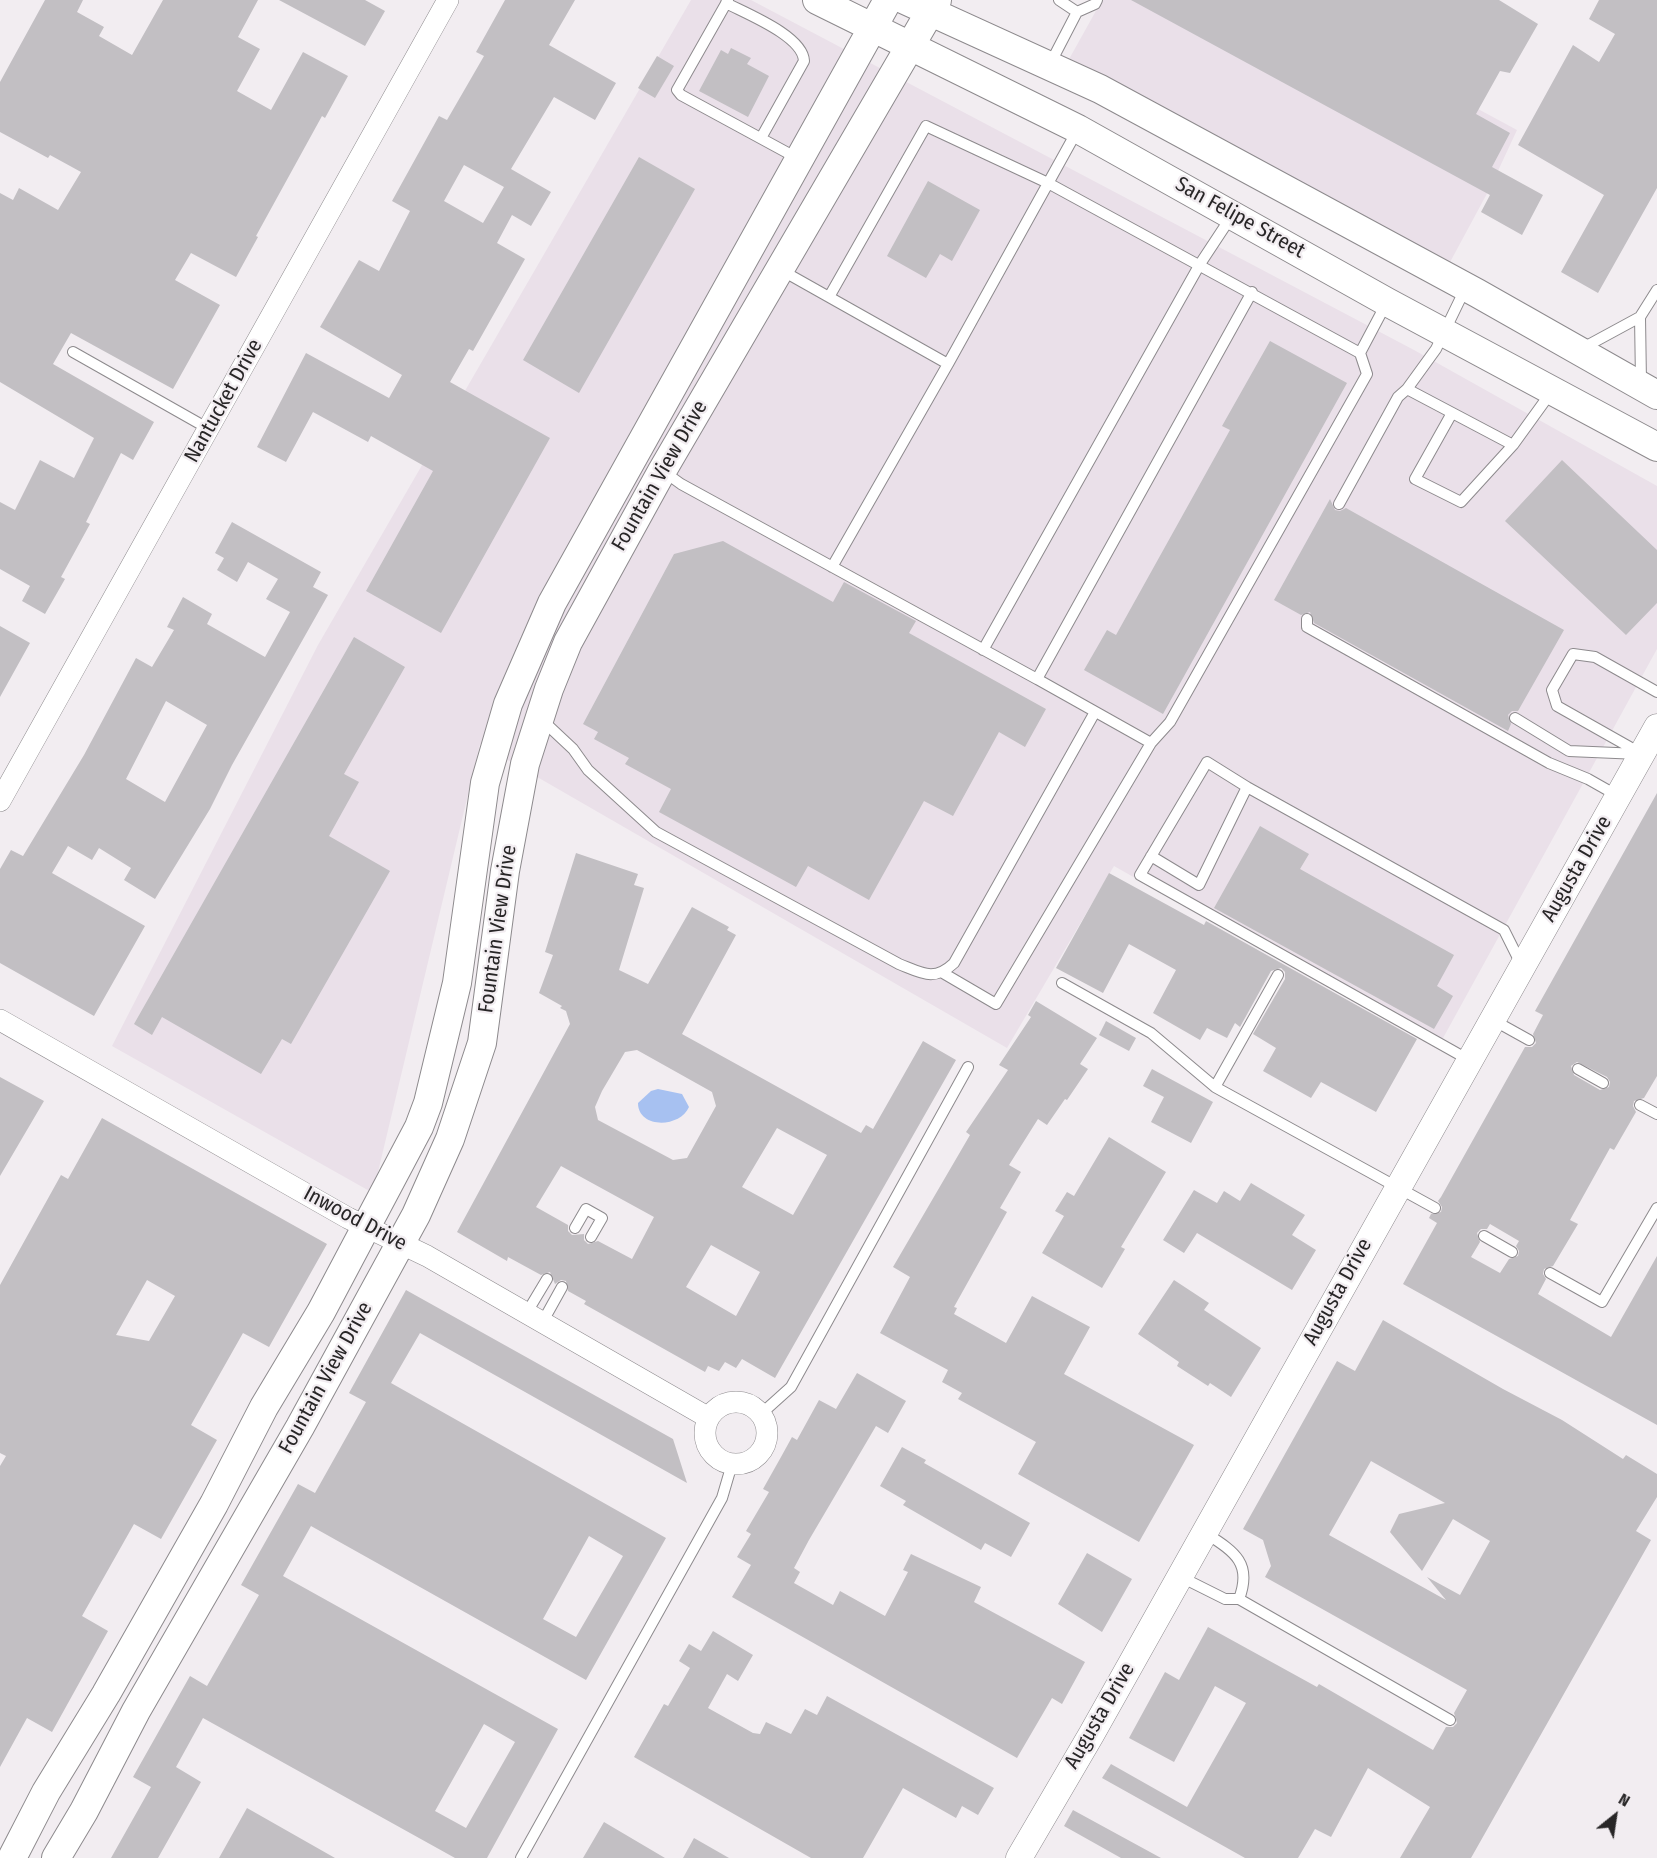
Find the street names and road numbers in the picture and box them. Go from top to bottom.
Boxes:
street label: San Felipe Street [1171,172,1309,264]
street label: Nantucket Drive [180,335,268,467]
street label: Fountain View Drive [607,396,713,556]
street label: Augusta Drive [1537,812,1617,926]
street label: Fountain View Drive [474,843,522,1015]
street label: Inwood Drive [299,1181,411,1257]
street label: Augusta Drive [1298,1234,1378,1350]
street label: Fountain View Drive [274,1298,378,1458]
street label: Augusta Drive [1060,1659,1140,1773]

